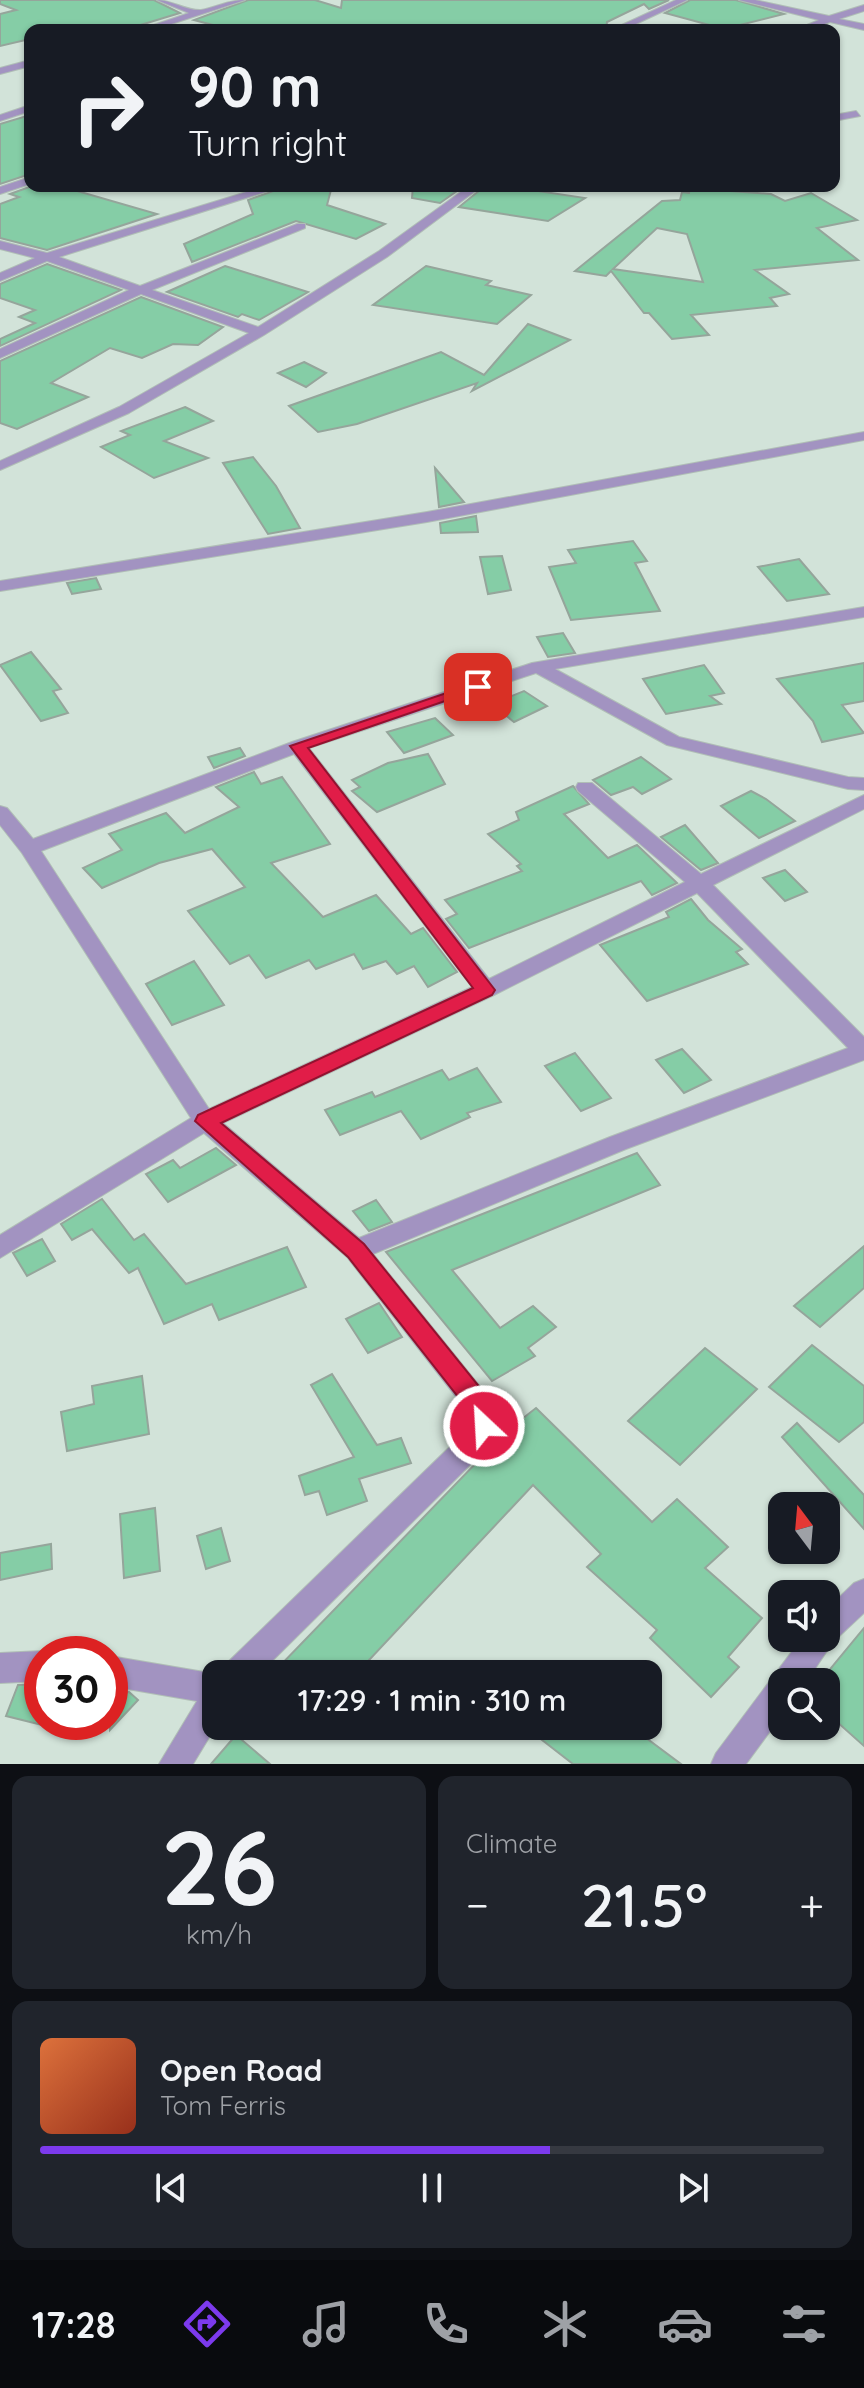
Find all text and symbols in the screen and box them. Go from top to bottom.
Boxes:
text: 90 m [188,51,322,121]
icon: right [56,56,160,160]
text: Turn right [188,120,347,165]
pin [444,653,512,721]
icon: arrive [456,665,500,709]
position arrow [442,1384,526,1468]
north arrow [768,1492,840,1564]
map controls [768,1492,840,1740]
button: sound [768,1580,840,1652]
speed limit sign: 30 [24,1636,128,1740]
button: search [768,1668,840,1740]
text: 17:29 · 1 min · 310 m [298,1681,566,1719]
text: 26 [161,1801,277,1931]
text: Climate [466,1827,557,1860]
text: 21.5° [581,1867,707,1942]
text: − [466,1877,489,1932]
text: + [799,1877,824,1932]
text: km/h [186,1918,252,1951]
text: Open Road [160,2051,322,2089]
text: Tom Ferris [160,2089,286,2122]
icon: previous [149,2166,193,2210]
icon: pause [410,2166,454,2210]
icon: next [671,2166,715,2210]
icon: directions [179,2296,235,2352]
icon: music [298,2296,354,2352]
icon: phone [418,2296,474,2352]
icon: climate [537,2296,593,2352]
icon: car [657,2296,713,2352]
icon: filters [776,2296,832,2352]
text: 17:28 [32,2302,116,2347]

